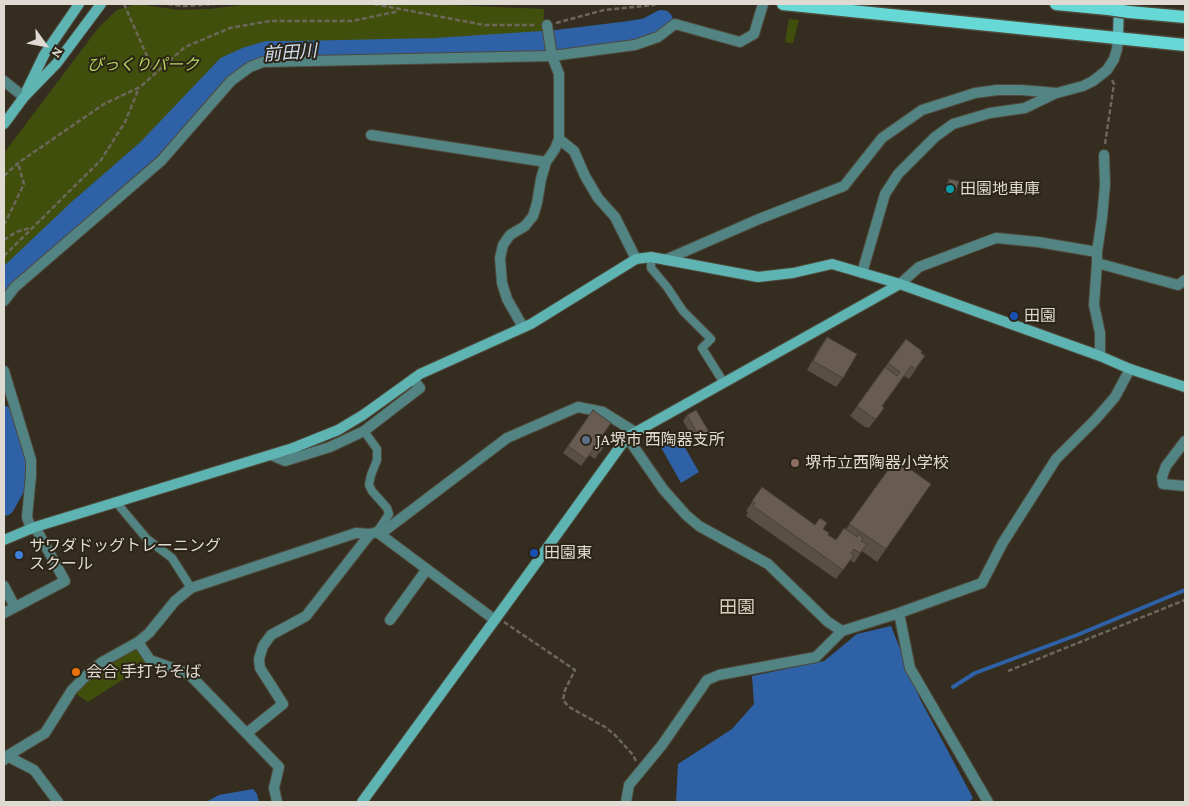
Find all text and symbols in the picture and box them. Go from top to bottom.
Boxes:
north arrow [20,20,70,70]
water label: 前田川 [262,40,318,66]
text: N [48,45,67,61]
park label: びっくりパーク [87,55,199,75]
place label: 田園地車庫 [960,179,1040,199]
marker: 田園地車庫 [944,183,956,195]
place label: 田園 [1024,306,1056,326]
marker: 田園 [1008,310,1020,322]
place label: JA堺市 西陶器支所 [596,430,725,450]
marker: JA堺市 西陶器支所 [580,434,592,446]
place label: 堺市立西陶器小学校 [805,453,949,473]
marker: 堺市立西陶器小学校 [789,457,801,469]
place label: サワダドッグトレーニング スクール [29,536,221,574]
place label: 田園東 [544,543,592,563]
marker: 田園東 [528,547,540,559]
marker: サワダドッグトレーニング スクール [13,549,25,561]
district label: 田園 [719,596,755,618]
place label: 会合 手打ちそば [86,662,201,682]
marker: 会合 手打ちそば [70,666,82,678]

